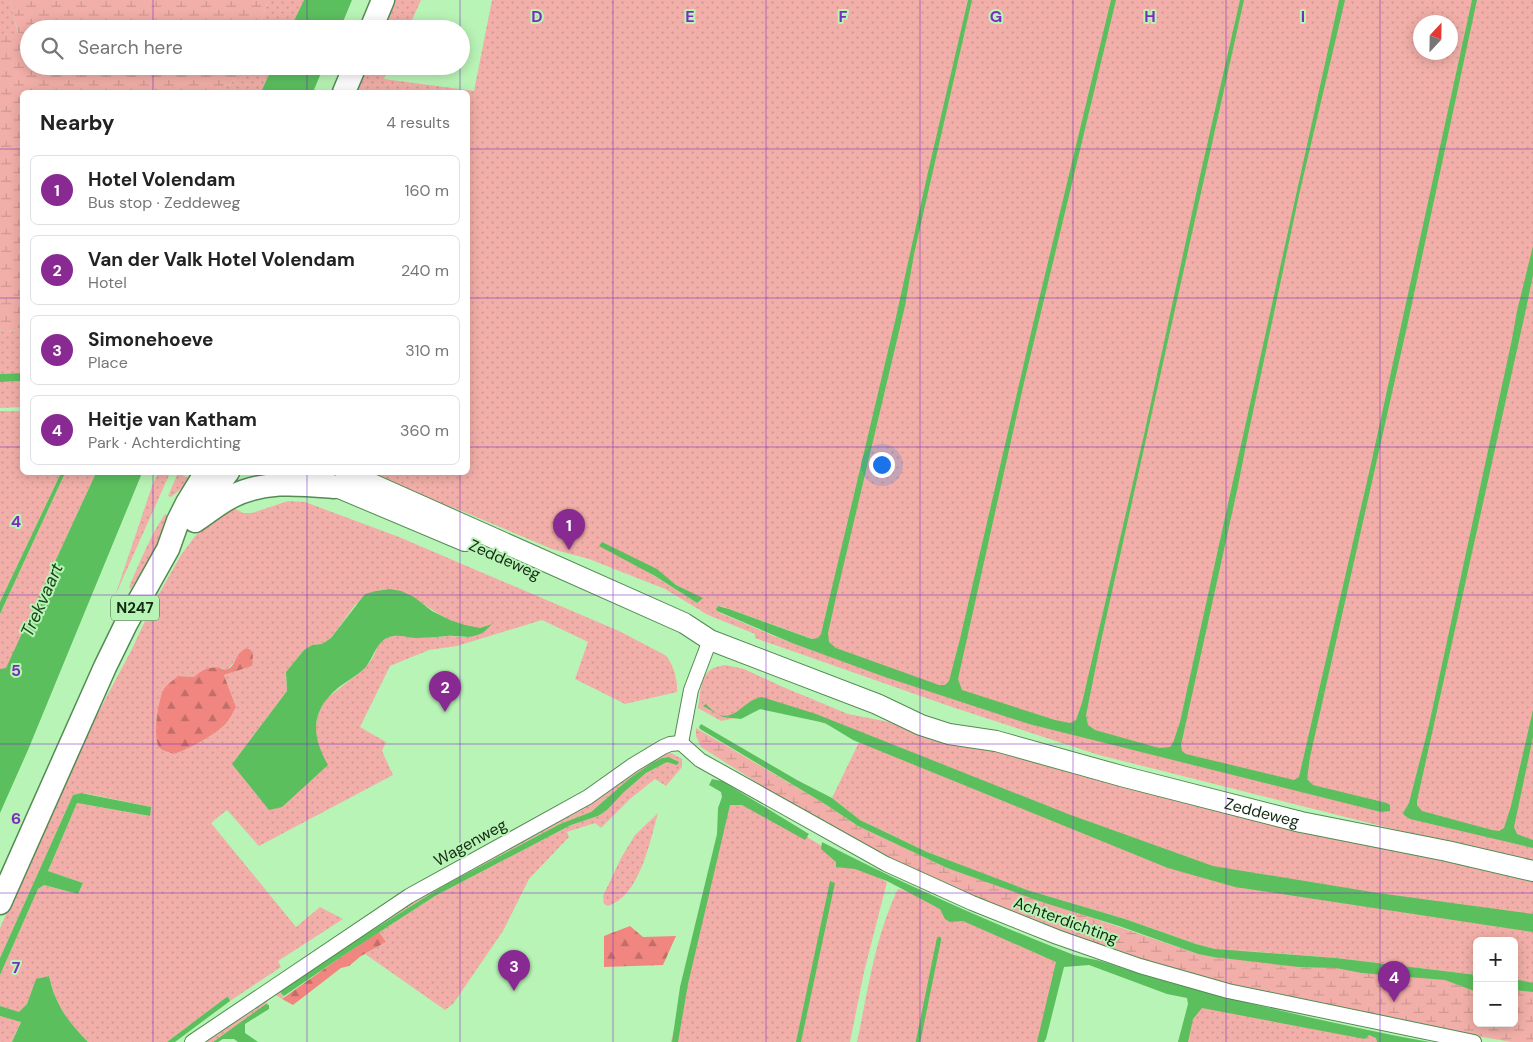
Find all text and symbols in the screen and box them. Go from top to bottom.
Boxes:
text: D [531,6,543,27]
text: E [685,6,695,27]
text: F [839,6,848,27]
text: G [990,6,1002,27]
text: H [1144,6,1156,27]
text: I [1301,6,1305,27]
north arrow [1413,15,1458,60]
search box [20,20,470,75]
icon: search [38,34,66,62]
text: Search here [78,35,183,60]
text: Nearby [40,109,114,137]
text: 4 results [386,112,450,133]
text: Hotel Volendam [88,167,235,192]
text: 1 [54,180,60,201]
text: 160 m [405,180,449,201]
text: Bus stop · Zeddeweg [88,192,240,213]
text: Van der Valk Hotel Volendam [88,247,355,272]
text: 2 [52,260,62,281]
text: 240 m [401,260,449,281]
text: Hotel [88,272,127,293]
text: Simonehoeve [88,327,213,352]
text: 3 [52,340,62,361]
text: 310 m [405,340,449,361]
text: Place [88,352,128,373]
text: Heitje van Katham [88,407,257,432]
text: 4 [52,420,62,441]
text: 360 m [400,420,449,441]
text: Park · Achterdichting [88,432,241,453]
your location [869,452,895,478]
pin: 1 [553,509,585,550]
text: 4 [11,511,21,532]
street label: Zeddeweg [466,534,544,585]
water label: Trekvaart [15,558,69,641]
road number: N247 [111,596,159,620]
text: 5 [11,660,21,681]
pin: 2 [429,671,461,712]
street label: Zeddeweg [1222,793,1302,832]
text: 6 [11,808,21,829]
street label: Wagenweg [430,814,510,871]
street label: Achterdichting [1011,892,1121,949]
map controls [1473,937,1518,1027]
button: + [1473,937,1518,982]
pin: 3 [498,950,530,991]
text: 7 [12,957,21,978]
pin: 4 [1378,961,1410,1002]
button: − [1473,982,1518,1027]

